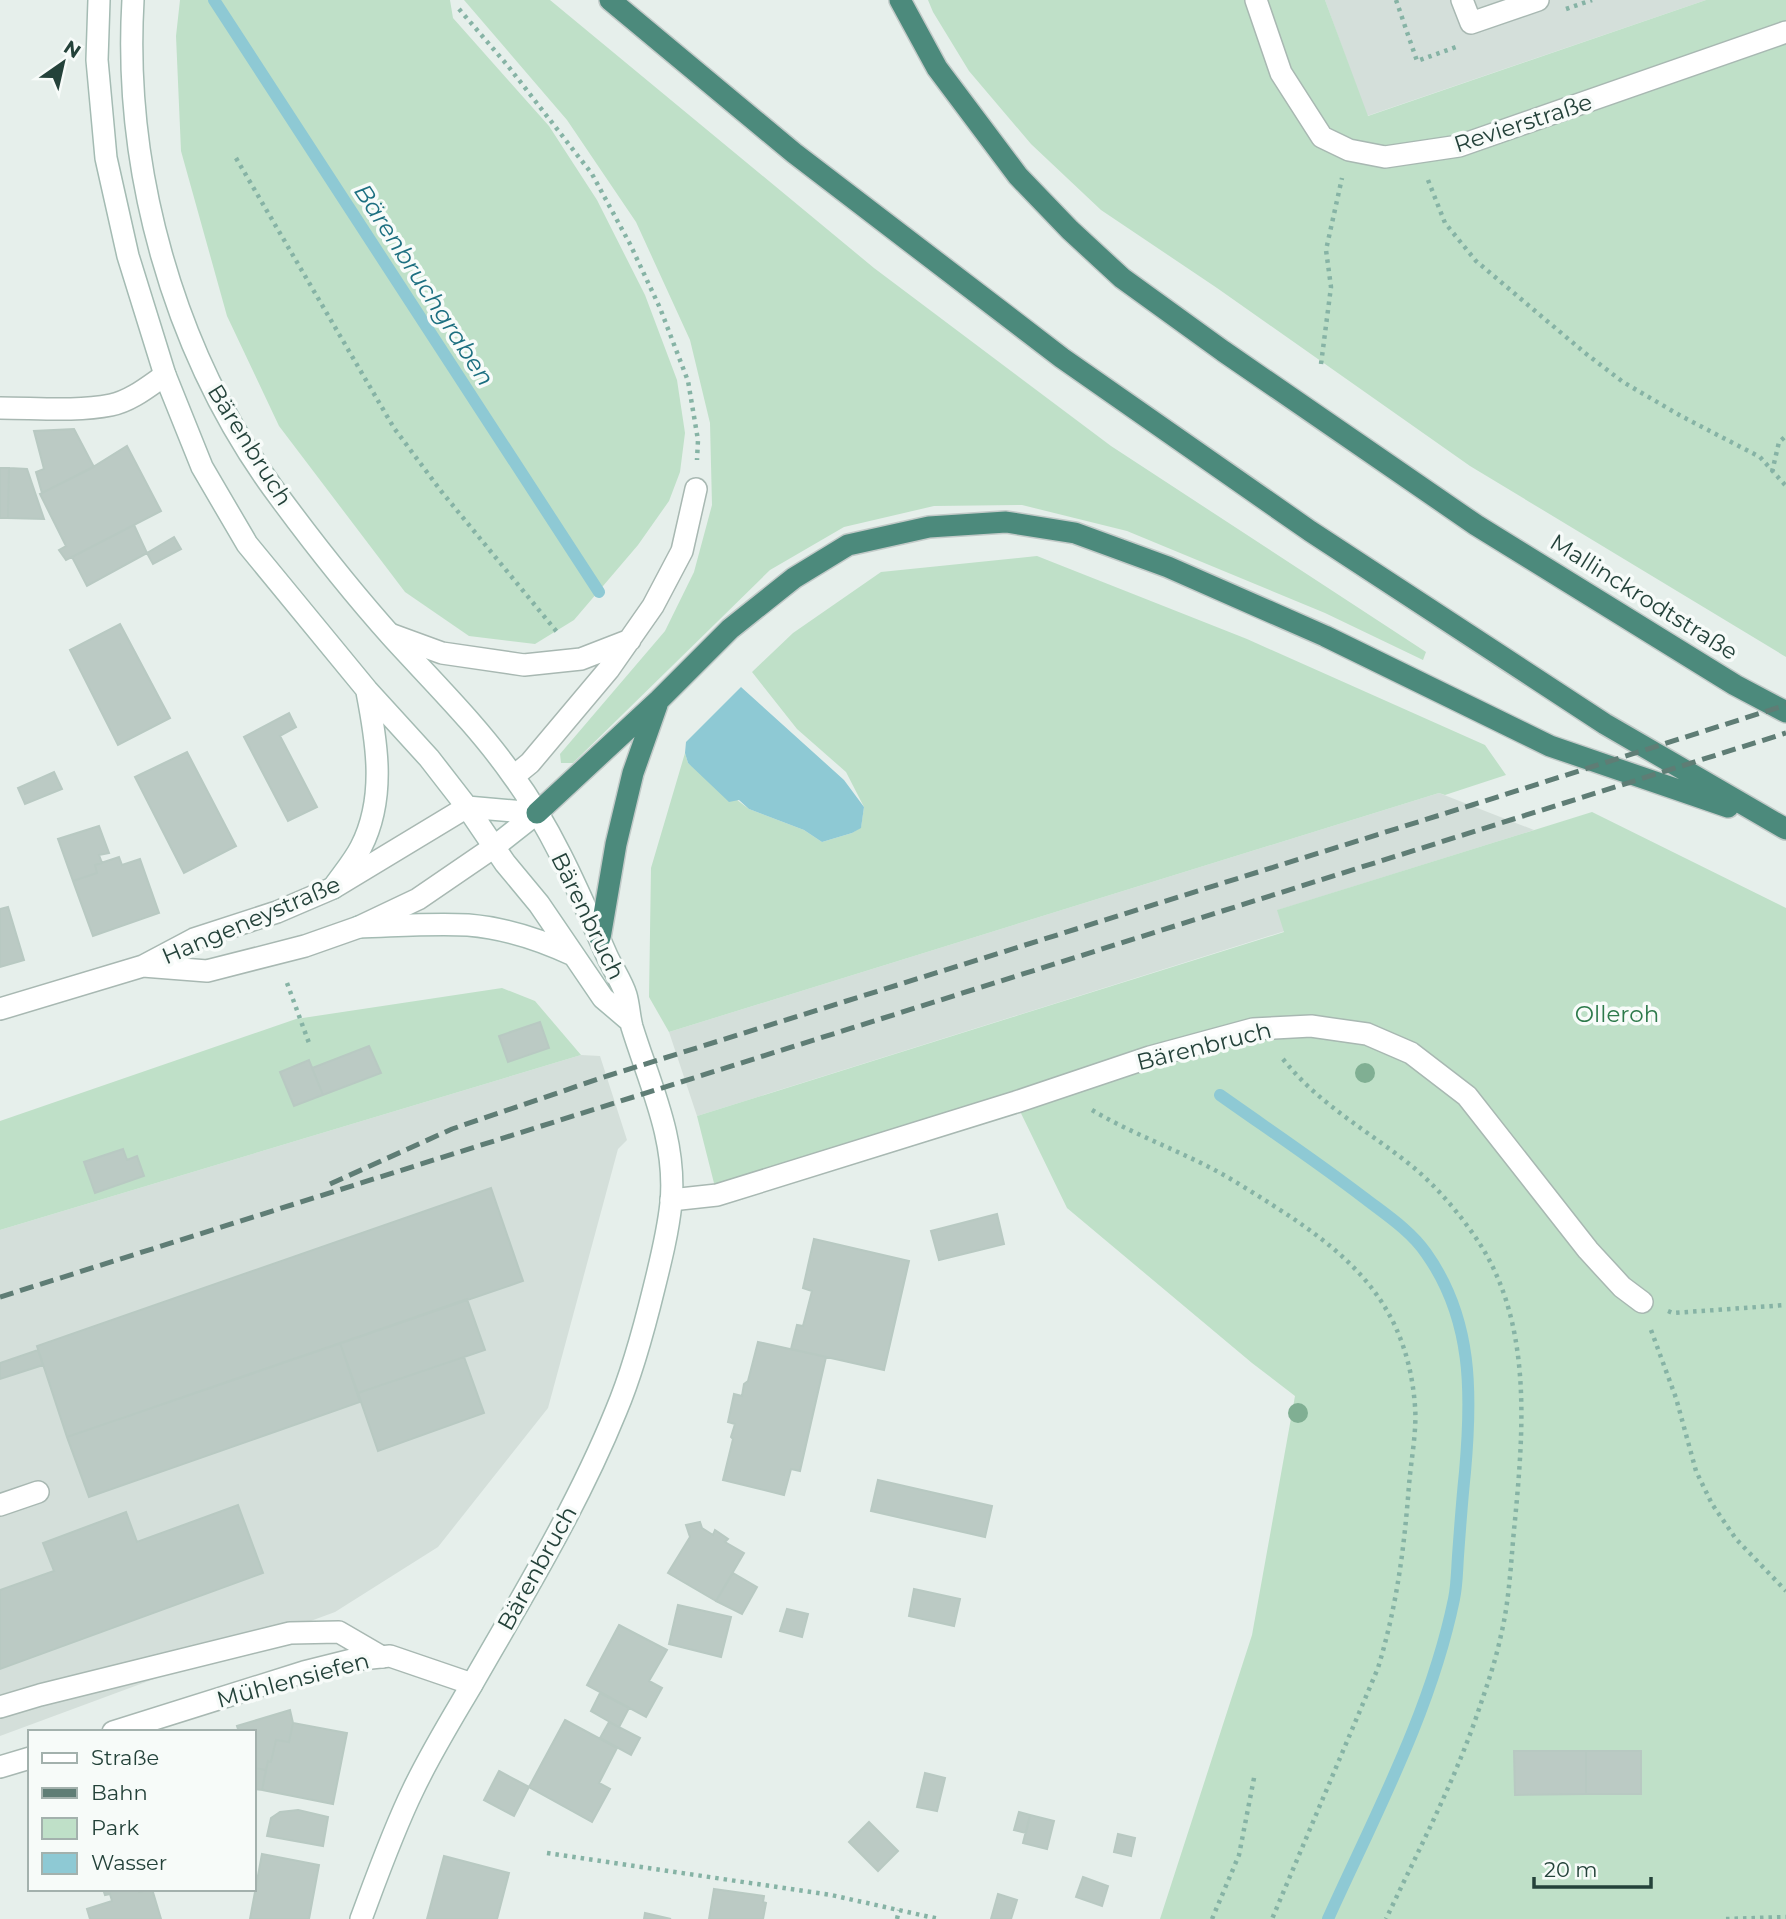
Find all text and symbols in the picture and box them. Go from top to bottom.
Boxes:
north arrow [28,28,98,98]
text: N [59,35,85,63]
street label: Revierstraße [1450,87,1596,159]
water label: Bärenbruchgraben [348,178,501,391]
street label: Bärenbruch [202,379,298,511]
street label: Mallinckrodtstraße [1545,528,1743,666]
street label: Bärenbruch [545,848,631,984]
street label: Hangeneystraße [158,870,344,970]
park label: Olleroh [1575,1000,1659,1028]
street label: Bärenbruch [1134,1016,1274,1076]
street label: Bärenbruch [491,1501,583,1635]
street label: Mühlensiefen [214,1646,372,1714]
legend [28,1730,256,1891]
text: Straße [91,1745,159,1770]
text: Bahn [91,1780,148,1805]
text: Park [91,1815,139,1840]
scale bar [1534,1846,1651,1890]
text: Wasser [91,1850,167,1875]
text: 20 m [1544,1857,1598,1882]

